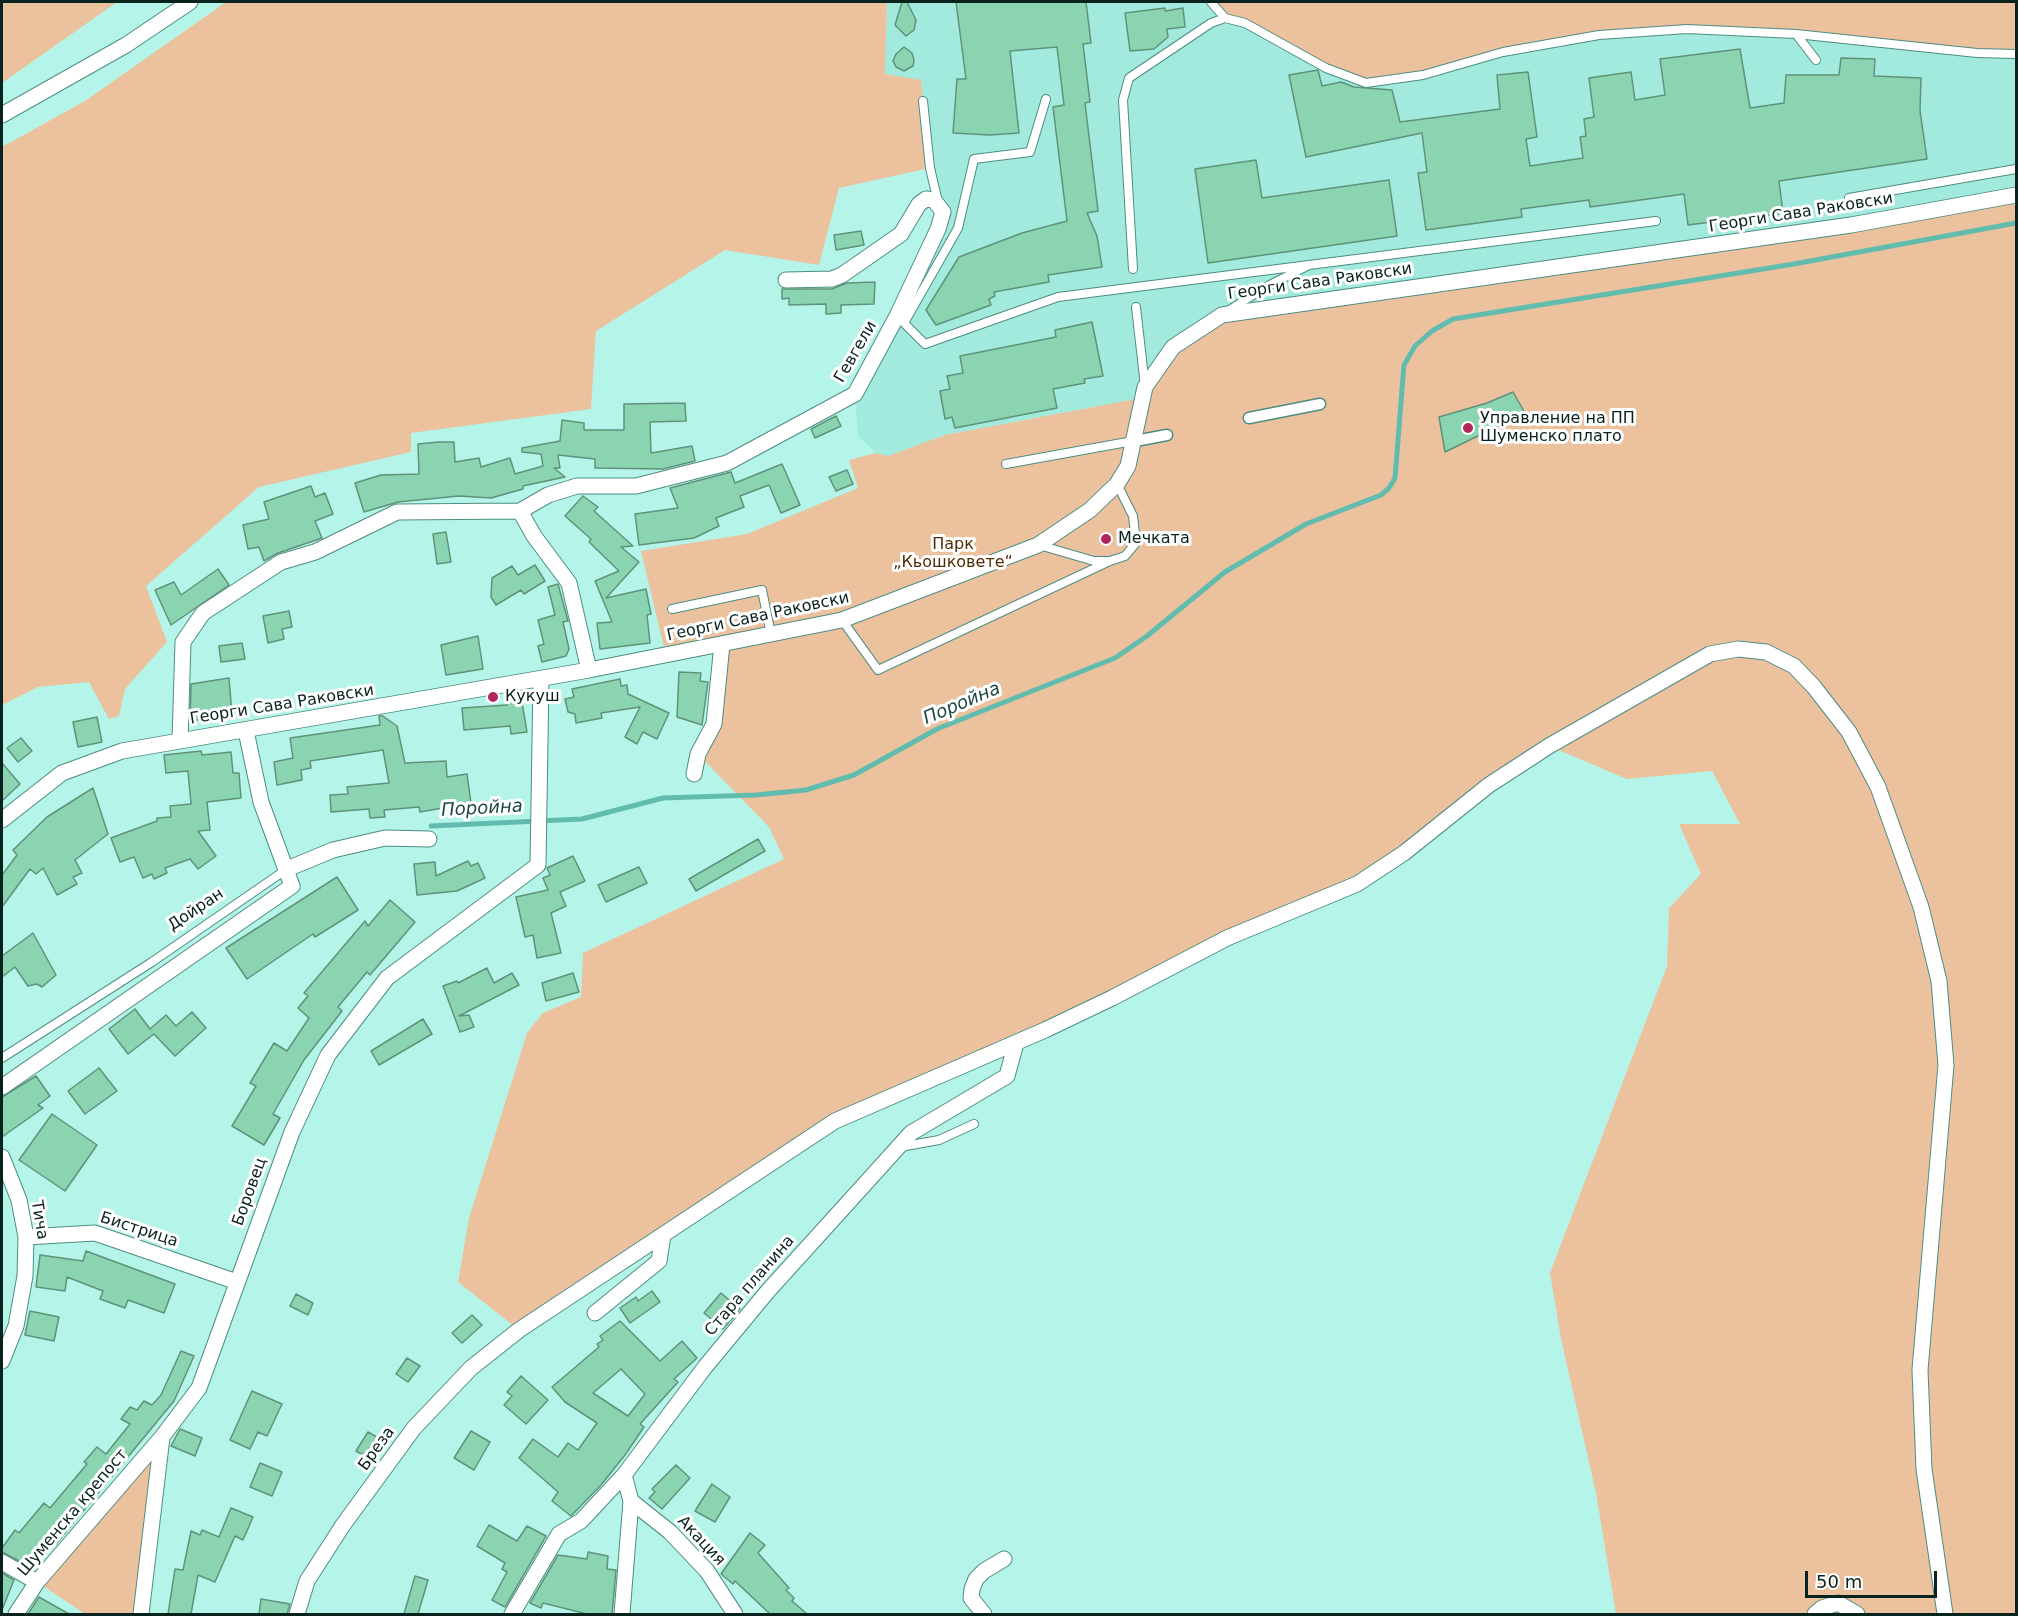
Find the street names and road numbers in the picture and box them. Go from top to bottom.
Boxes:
street label: Георги Сава Раковски [1708,189,1894,237]
street label: Георги Сава Раковски [1227,260,1413,304]
street label: Гевгели [831,318,881,386]
street label: Георги Сава Раковски [665,588,851,646]
street label: Георги Сава Раковски [189,681,375,729]
street label: Дойран [164,884,228,936]
street label: Боровец [229,1155,271,1229]
street label: Тича [26,1199,52,1241]
street label: Бистрица [98,1208,180,1252]
street label: Стара планина [701,1232,799,1340]
street label: Бреза [355,1423,399,1475]
street label: Шуменска крепост [14,1445,132,1581]
street label: Акация [673,1512,729,1570]

